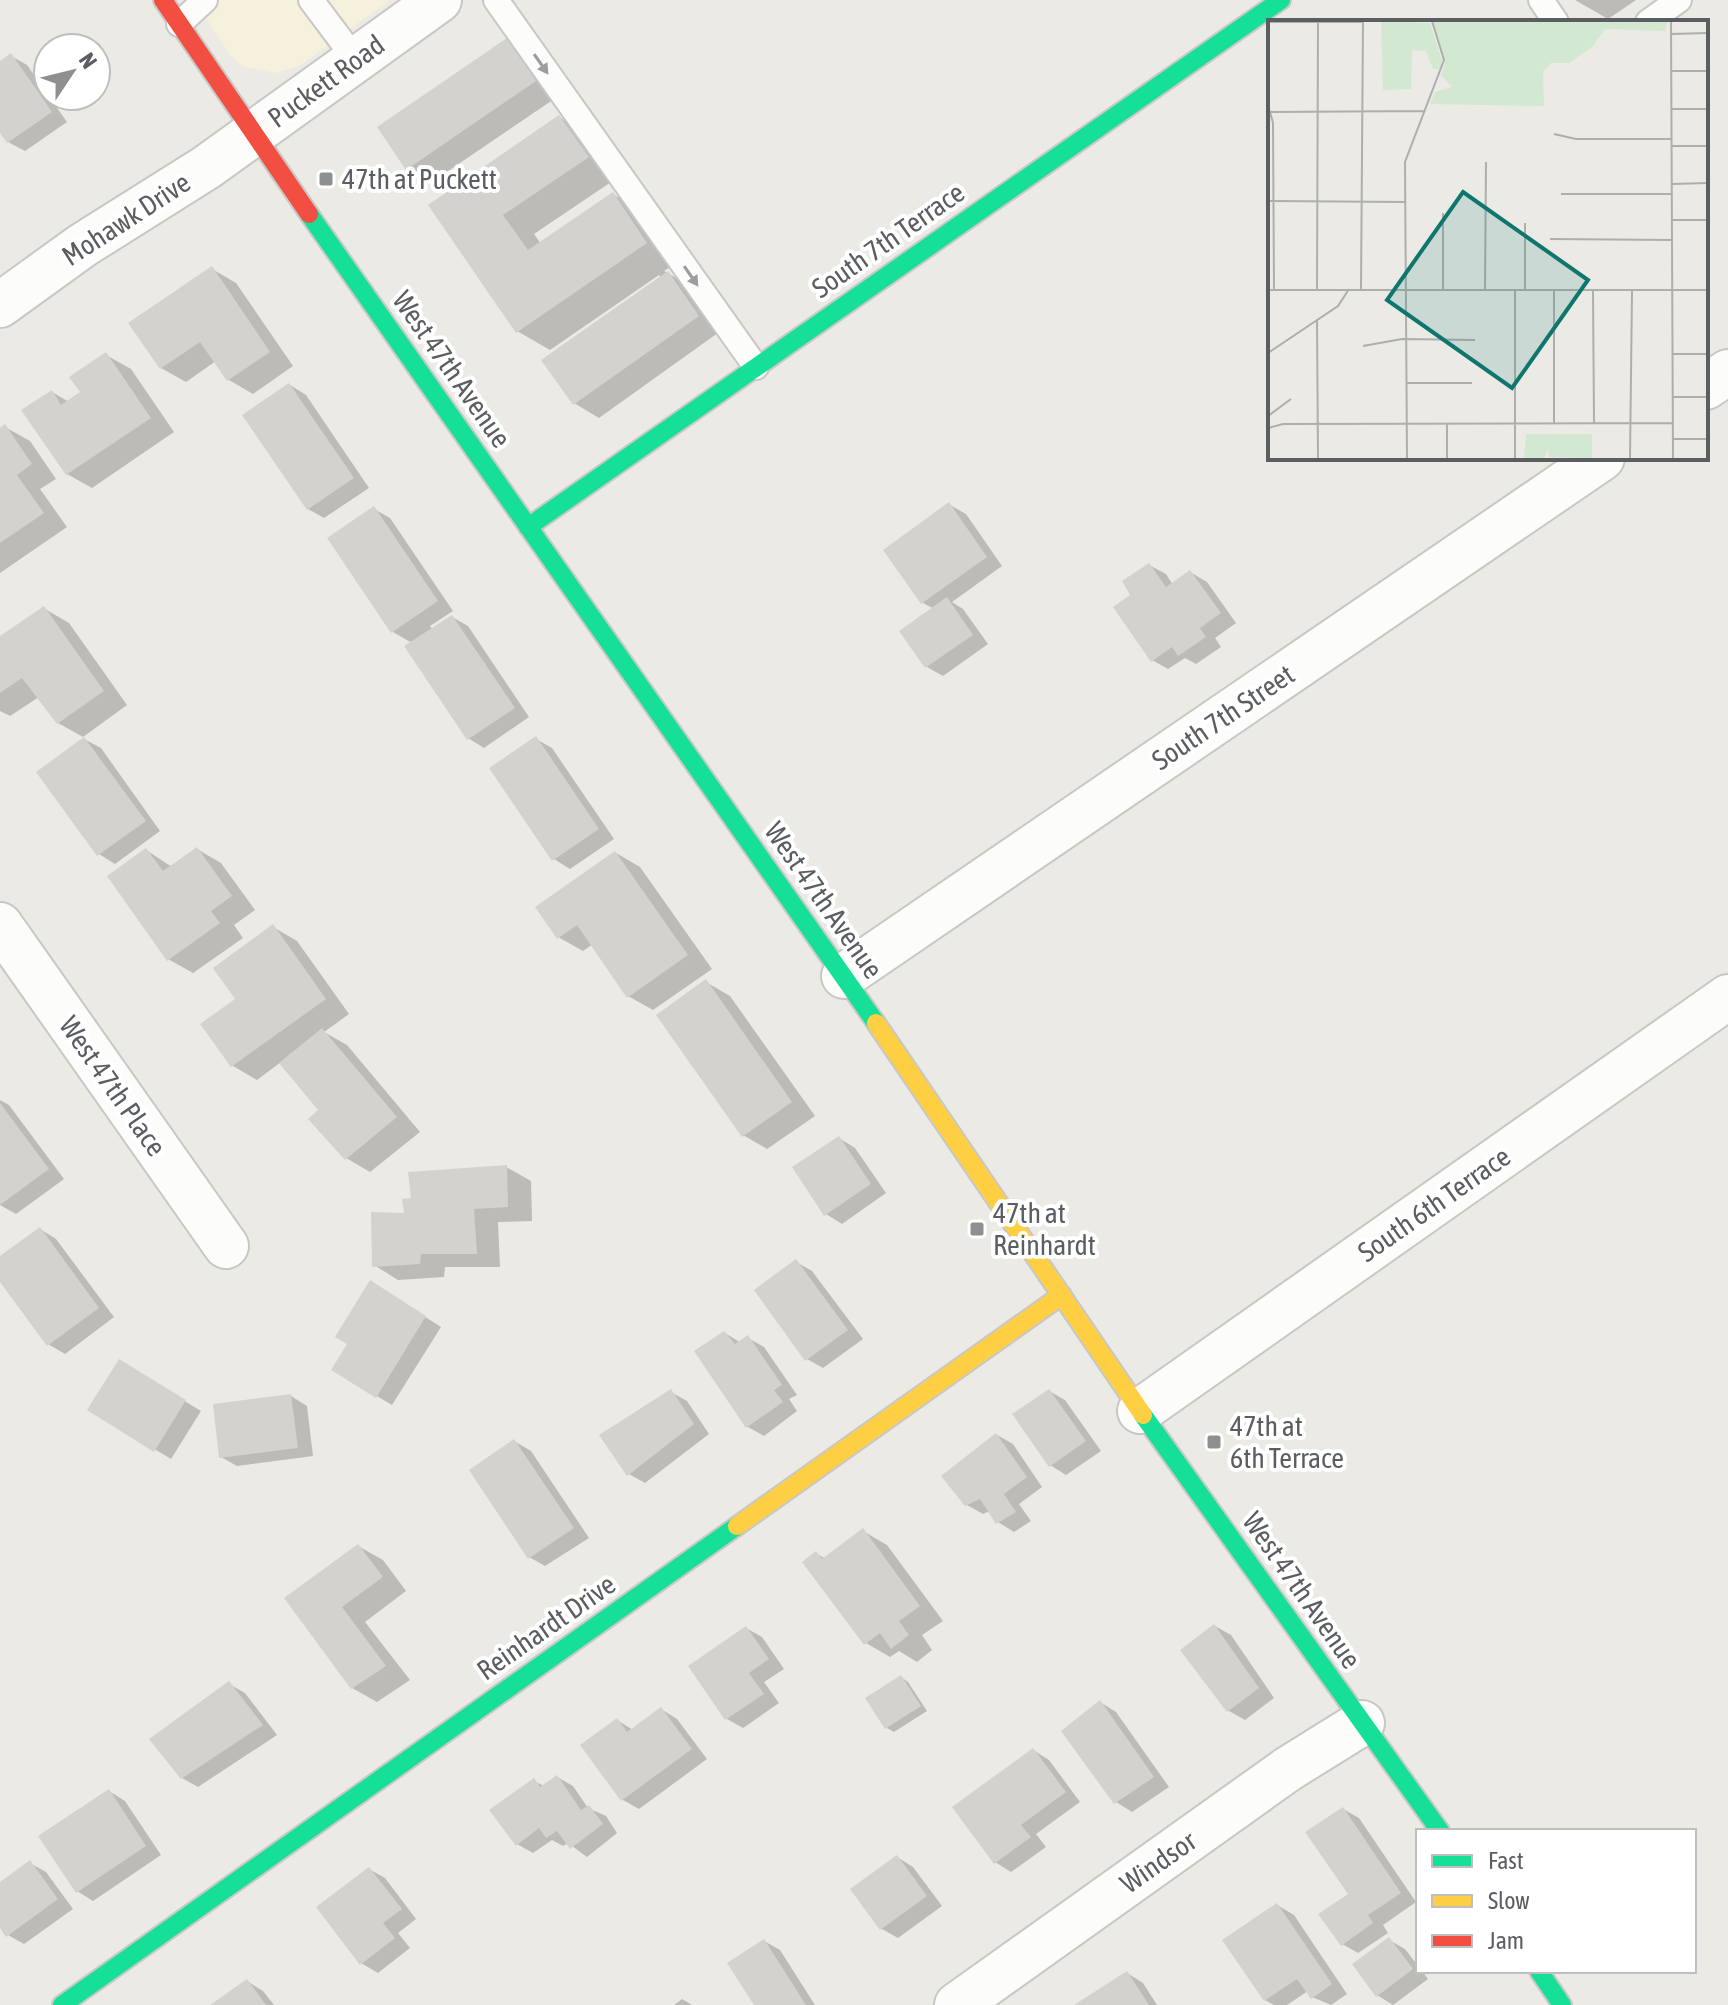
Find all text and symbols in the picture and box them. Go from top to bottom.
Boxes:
inset map [1268,20,1708,460]
street label: Puckett Road [262,28,390,134]
north arrow [32,32,112,112]
text: N [74,48,103,73]
one-way arrow [533,53,548,74]
place label: 47th at Puckett [342,163,497,195]
street label: Mohawk Drive [56,166,196,272]
marker: 47th at Puckett [317,170,335,188]
street label: South 7th Terrace [806,176,970,304]
one-way arrow [683,265,698,286]
street label: West 47th Avenue [386,285,518,453]
street label: South 7th Street [1146,658,1300,776]
street label: West 47th Avenue [758,816,890,984]
street label: West 47th Place [53,1010,173,1162]
street label: South 6th Terrace [1352,1140,1516,1268]
place label: 47th at Reinhardt [993,1197,1096,1261]
marker: 47th at Reinhardt [968,1220,986,1238]
place label: 47th at 6th Terrace [1230,1410,1344,1474]
marker: 47th at 6th Terrace [1205,1433,1223,1451]
street label: West 47th Avenue [1236,1506,1368,1674]
street label: Reinhardt Drive [471,1568,621,1686]
street label: Windsor [1114,1824,1203,1899]
legend [1416,1829,1696,1973]
text: Fast [1488,1847,1524,1874]
text: Slow [1488,1887,1530,1914]
text: Jam [1488,1927,1524,1954]

